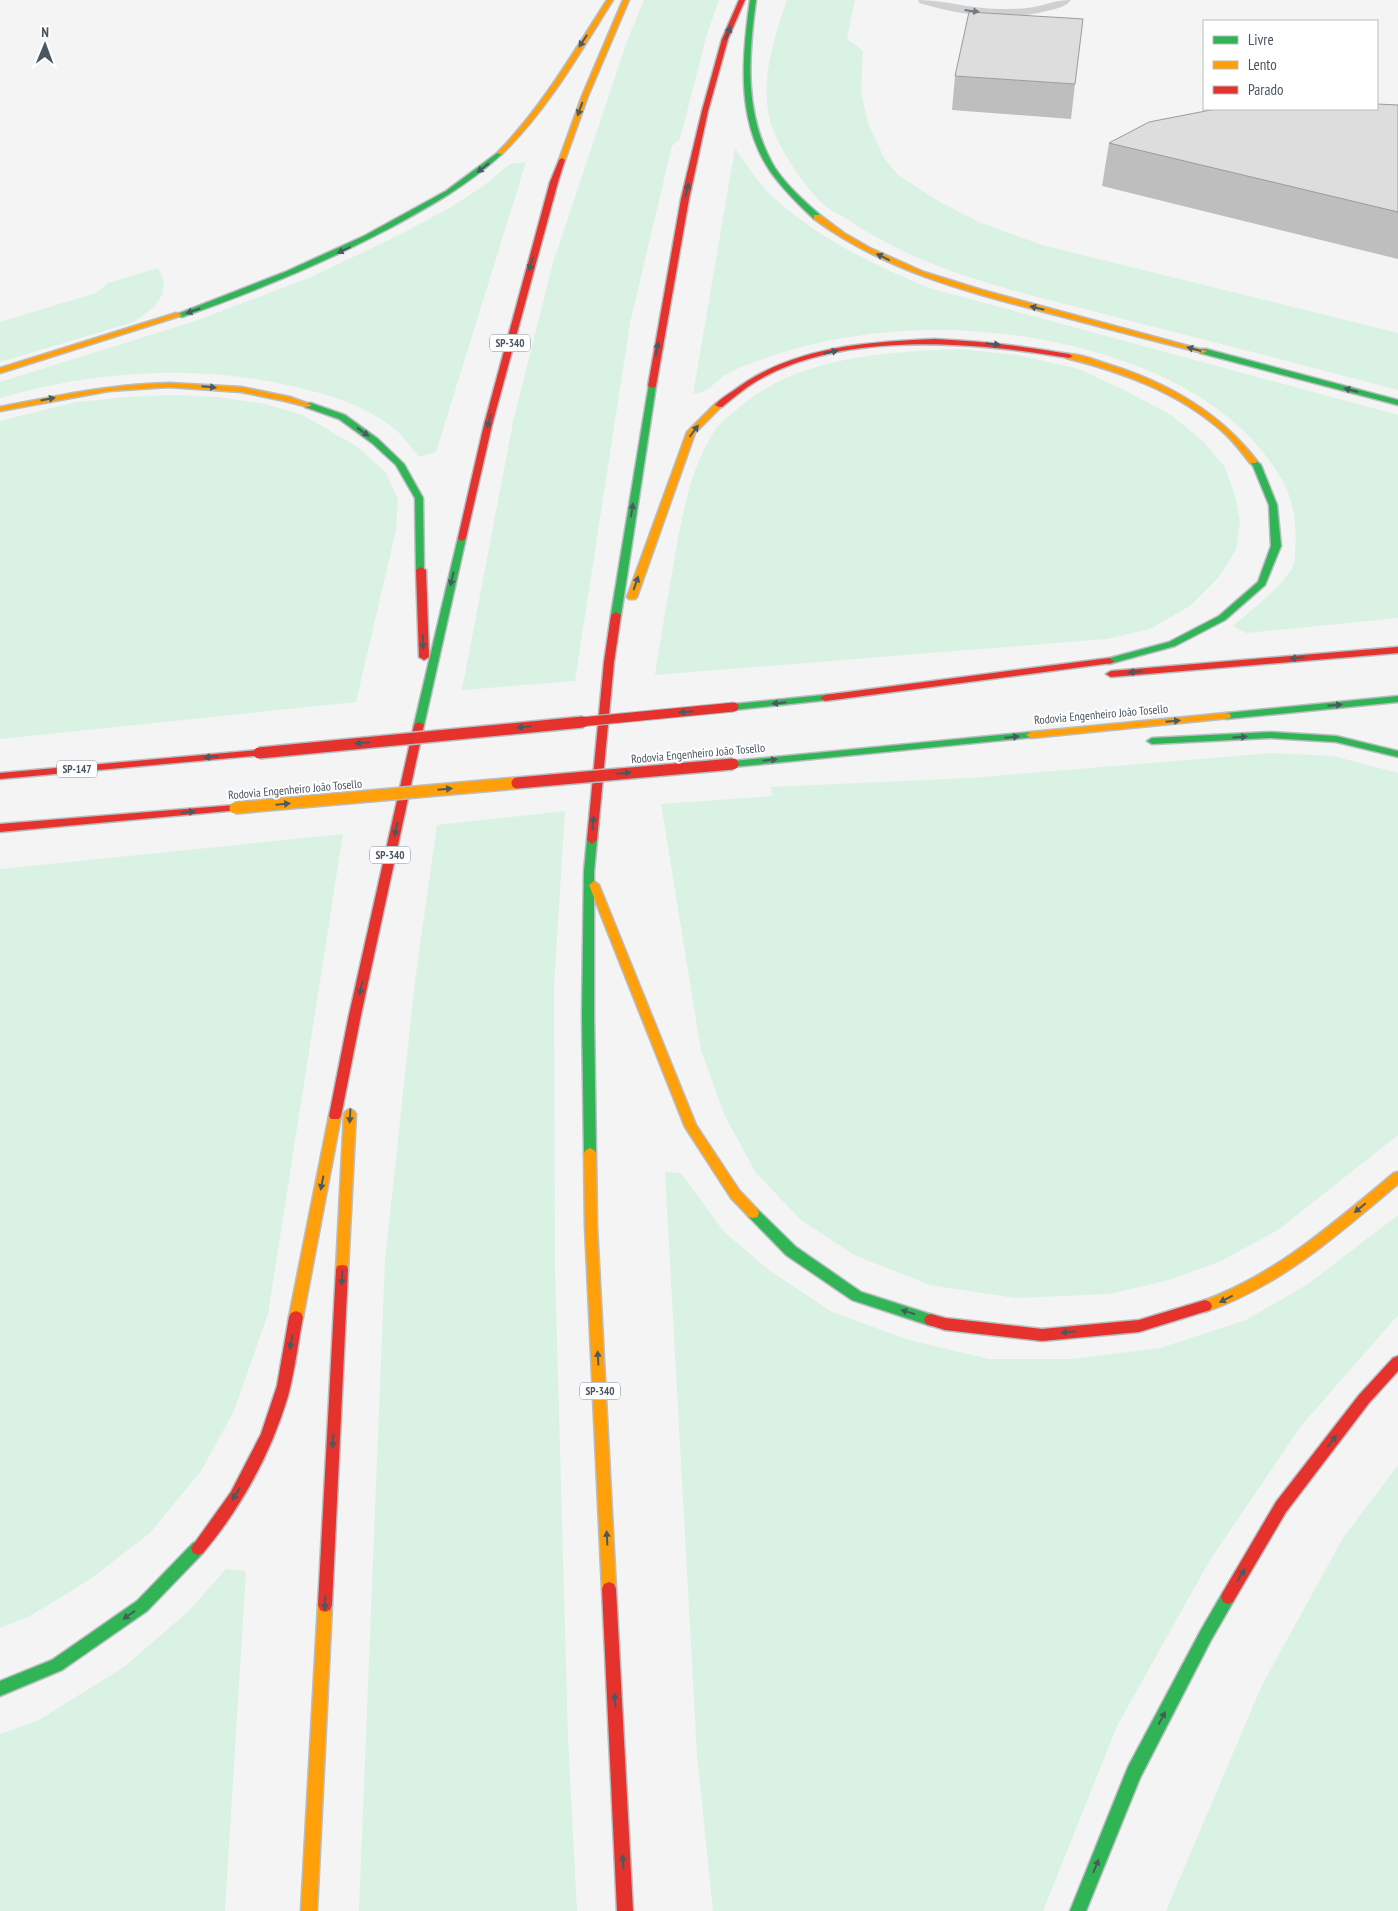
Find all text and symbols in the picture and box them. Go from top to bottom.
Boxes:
one-way arrow [964,7,980,15]
north arrow [20,20,70,70]
legend [1203,20,1378,110]
text: N [41,23,49,41]
one-way arrow [725,25,733,40]
text: Livre [1248,30,1274,49]
one-way arrow [578,34,588,48]
text: Lento [1248,55,1277,74]
text: Parado [1248,80,1283,99]
one-way arrow [576,102,583,117]
one-way arrow [477,162,490,173]
one-way arrow [683,182,691,197]
one-way arrow [336,246,351,255]
one-way arrow [875,253,890,261]
one-way arrow [526,257,534,272]
one-way arrow [1029,304,1044,312]
one-way arrow [185,307,200,315]
road number: SP-340 [490,334,530,352]
one-way arrow [985,340,1001,348]
one-way arrow [654,341,662,357]
one-way arrow [1186,344,1201,352]
one-way arrow [824,348,839,356]
one-way arrow [201,384,217,392]
one-way arrow [1343,386,1358,394]
one-way arrow [40,395,55,403]
one-way arrow [485,414,493,429]
one-way arrow [689,424,699,438]
one-way arrow [356,427,370,437]
one-way arrow [629,502,637,518]
one-way arrow [448,572,456,587]
one-way arrow [633,575,641,590]
one-way arrow [420,635,428,651]
one-way arrow [1289,654,1305,662]
one-way arrow [1127,668,1143,676]
one-way arrow [771,699,787,707]
street label: Rodovia Engenheiro João Tosello [1033,701,1169,727]
one-way arrow [1327,701,1343,709]
one-way arrow [677,708,693,716]
one-way arrow [1166,717,1182,725]
one-way arrow [516,724,532,732]
one-way arrow [1004,732,1020,740]
one-way arrow [1232,732,1248,740]
one-way arrow [354,739,370,747]
street label: Rodovia Engenheiro João Tosello [630,740,766,766]
one-way arrow [202,753,218,761]
one-way arrow [762,756,778,764]
road number: SP-147 [57,761,97,778]
one-way arrow [617,769,633,777]
street label: Rodovia Engenheiro João Tosello [227,776,363,802]
one-way arrow [437,785,453,793]
one-way arrow [275,799,291,807]
one-way arrow [180,807,196,815]
one-way arrow [590,814,598,830]
one-way arrow [392,821,400,836]
road number: SP-340 [370,846,410,864]
one-way arrow [357,980,365,996]
one-way arrow [346,1108,354,1124]
one-way arrow [318,1175,326,1191]
one-way arrow [1354,1202,1367,1213]
one-way arrow [337,1271,345,1287]
one-way arrow [1219,1295,1233,1303]
one-way arrow [900,1308,915,1316]
one-way arrow [1060,1329,1076,1337]
one-way arrow [287,1335,295,1350]
one-way arrow [594,1350,602,1366]
road number: SP-340 [580,1382,620,1400]
one-way arrow [329,1433,337,1449]
one-way arrow [1326,1435,1337,1448]
one-way arrow [231,1487,241,1500]
one-way arrow [602,1529,610,1545]
one-way arrow [1236,1569,1245,1582]
one-way arrow [320,1595,328,1611]
one-way arrow [123,1610,136,1620]
one-way arrow [610,1692,618,1708]
one-way arrow [1158,1711,1167,1724]
one-way arrow [618,1854,626,1870]
one-way arrow [1092,1858,1100,1873]

